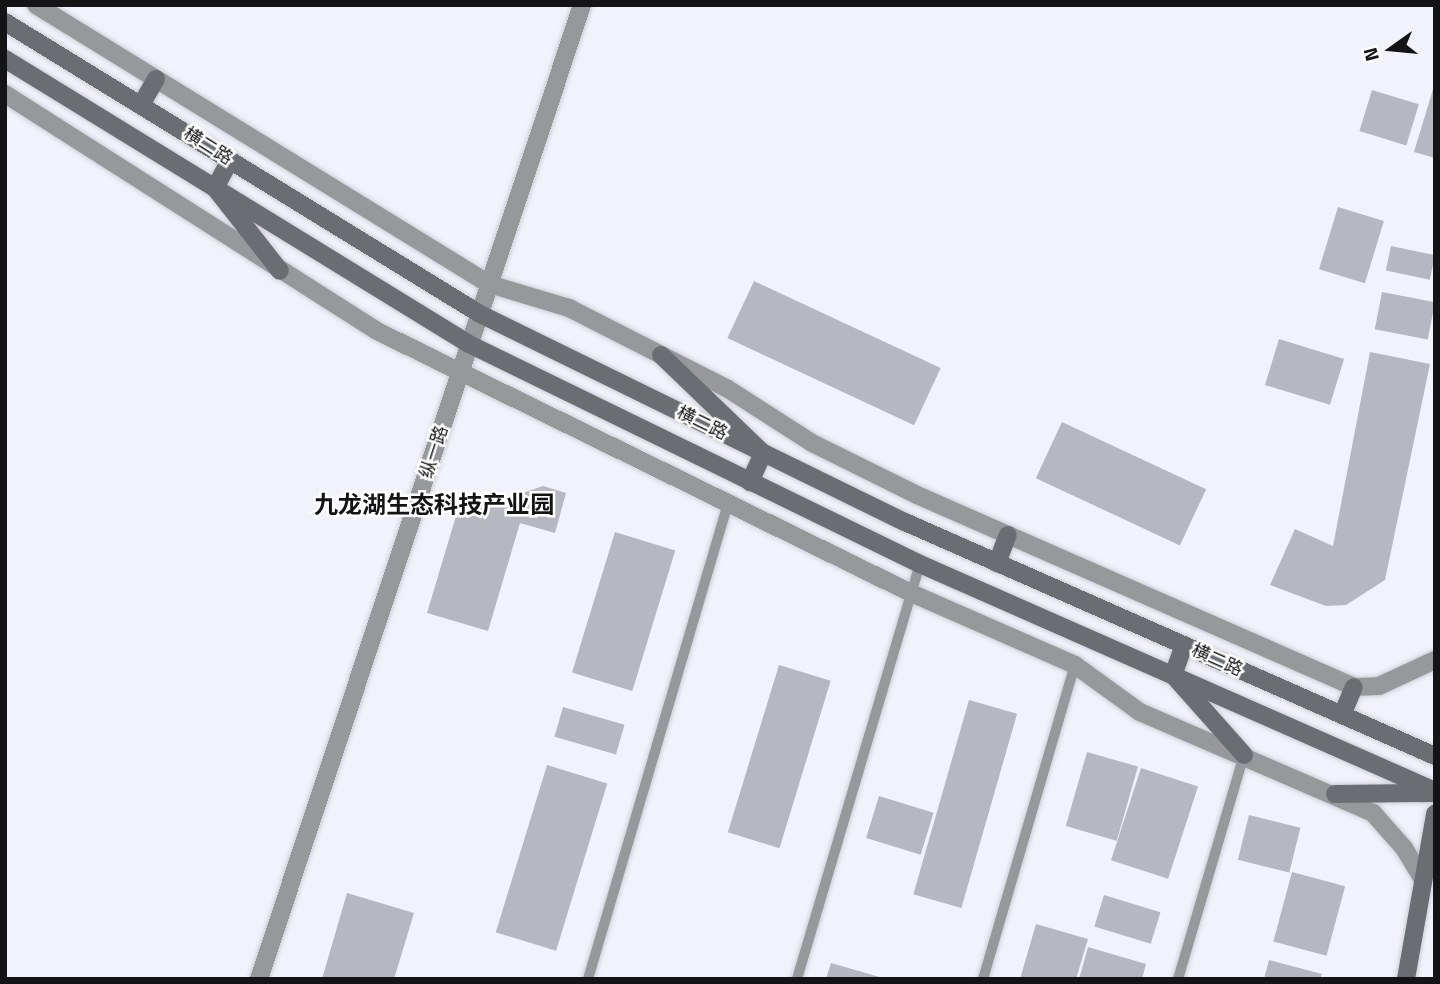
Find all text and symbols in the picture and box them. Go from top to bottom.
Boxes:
north arrow [1356,14,1426,84]
text: N [1355,44,1386,65]
street label: 横二路 [179,123,237,169]
street label: 横二路 [673,401,731,445]
street label: 纵一路 [415,423,453,481]
district label: 九龙湖生态科技产业园 [314,491,554,519]
street label: 横二路 [1188,639,1246,681]

